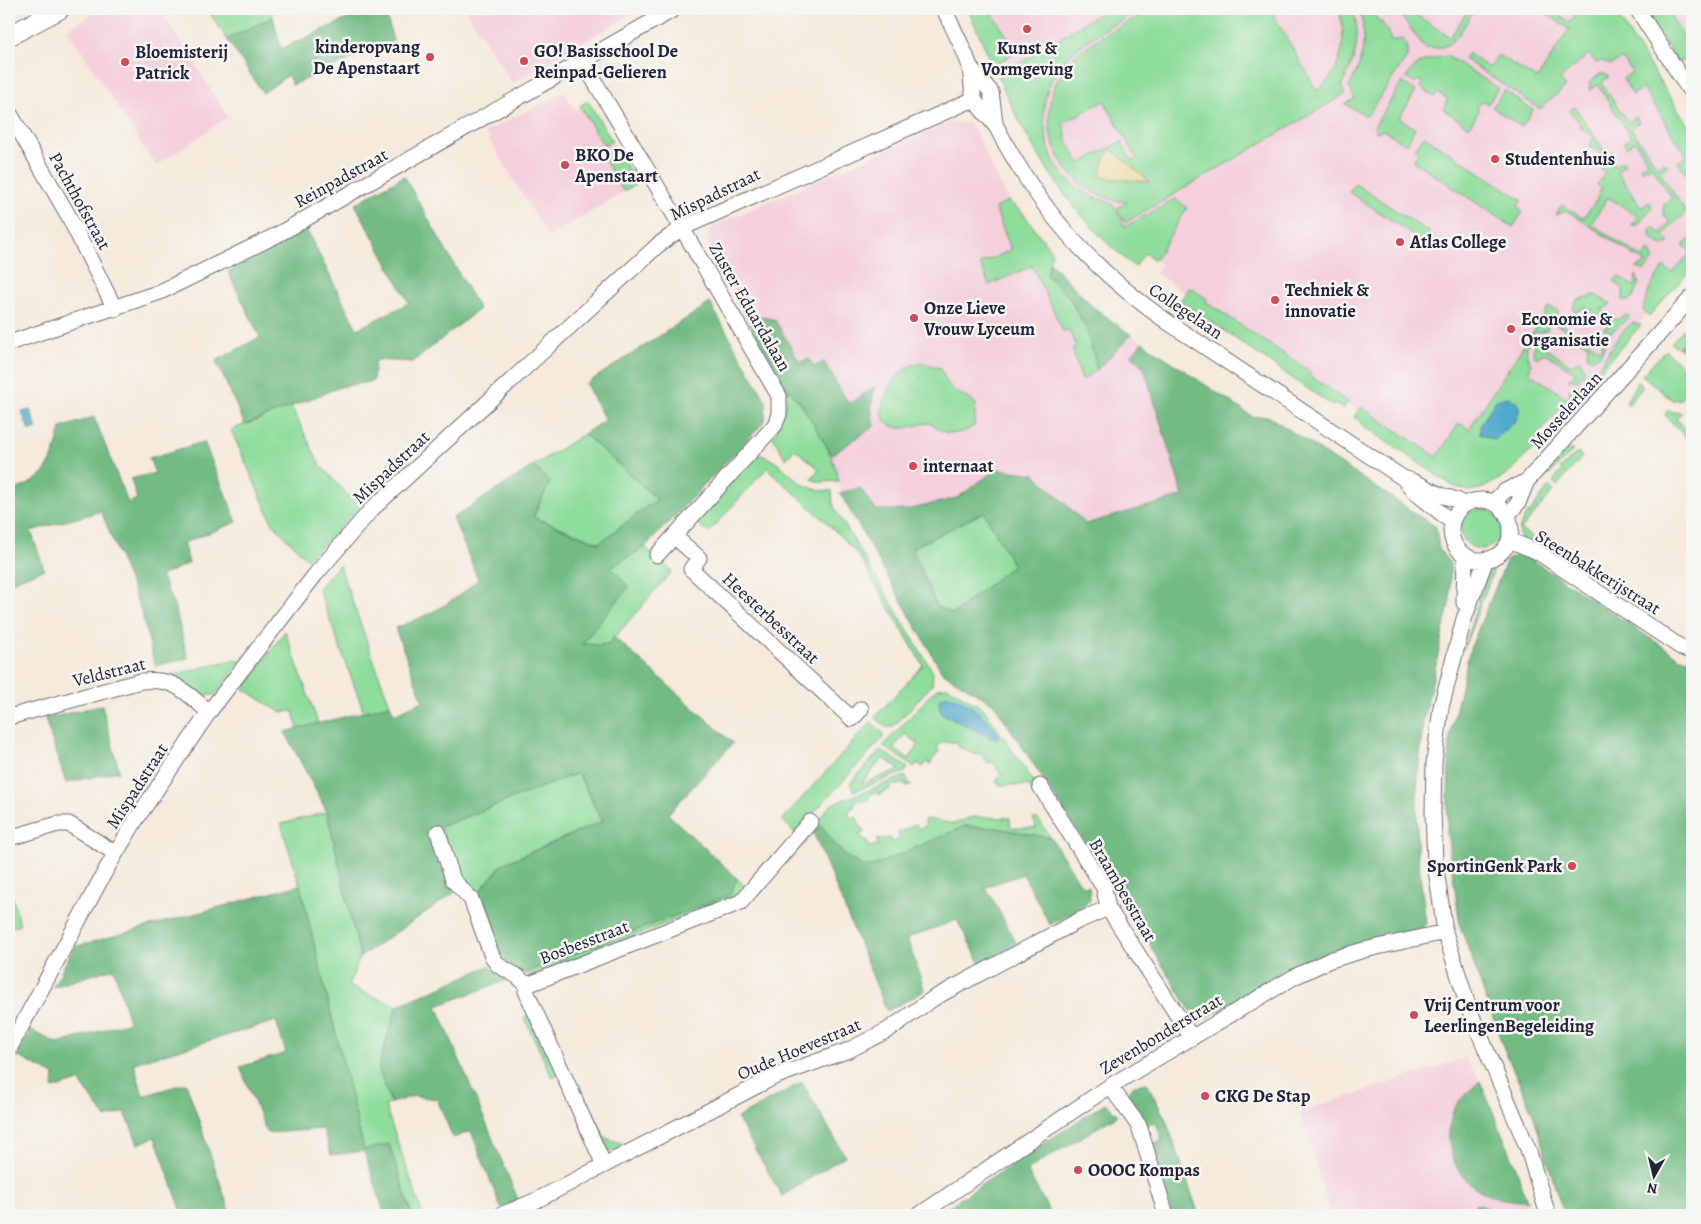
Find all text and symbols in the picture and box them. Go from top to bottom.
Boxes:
marker: Kunst & Vormgeving [1021,23,1033,35]
place label: kinderopvang De Apenstaart [313,35,421,80]
place label: Kunst & Vormgeving [980,36,1074,81]
place label: GO! Basisschool De Reinpad-Gelieren [534,39,678,84]
place label: Bloemisterij Patrick [135,40,228,85]
marker: kinderopvang De Apenstaart [424,51,436,63]
marker: GO! Basisschool De Reinpad-Gelieren [518,55,530,67]
marker: Bloemisterij Patrick [119,56,131,68]
street label: Reinpadstraat [290,142,392,214]
place label: BKO De Apenstaart [574,143,658,188]
place label: Studentenhuis [1505,147,1615,171]
street label: Pachthofstraat [43,148,117,254]
marker: Studentenhuis [1489,153,1501,165]
marker: BKO De Apenstaart [559,159,571,171]
street label: Mispadstraat [666,162,764,226]
place label: Atlas College [1409,230,1506,254]
marker: Atlas College [1394,236,1406,248]
street label: Zuster Eduardalaan [703,238,797,376]
street label: Collegelaan [1144,277,1228,345]
place label: Techniek & innovatie [1285,278,1369,323]
marker: Techniek & innovatie [1269,294,1281,306]
place label: Onze Lieve Vrouw Lyceum [923,296,1035,341]
place label: Economie & Organisatie [1521,307,1612,352]
marker: Onze Lieve Vrouw Lyceum [908,312,920,324]
marker: Economie & Organisatie [1505,323,1517,335]
street label: Mosselerlaan [1525,366,1607,454]
street label: Mispadstraat [347,425,435,509]
place label: internaat [923,454,994,478]
marker: internaat [907,460,919,472]
street label: Steenbakkerijstraat [1531,524,1665,620]
street label: Heesterbesstraat [717,567,825,669]
street label: Veldstraat [69,651,148,693]
street label: Mispadstraat [100,739,174,833]
street label: Braambesstraat [1084,834,1162,946]
place label: SportinGenk Park [1427,854,1563,878]
marker: SportinGenk Park [1566,860,1578,872]
street label: Bosbesstraat [536,914,632,970]
street label: Zevenbonderstraat [1095,988,1227,1080]
place label: Vrij Centrum voor LeerlingenBegeleiding [1423,993,1595,1038]
marker: Vrij Centrum voor LeerlingenBegeleiding [1408,1009,1420,1021]
street label: Oude Hoevestraat [734,1012,865,1086]
place label: CKG De Stap [1215,1084,1311,1108]
marker: CKG De Stap [1199,1090,1211,1102]
north arrow [1628,1152,1678,1202]
place label: OOOC Kompas [1088,1158,1200,1182]
marker: OOOC Kompas [1072,1164,1084,1176]
text: N [1646,1178,1659,1198]

